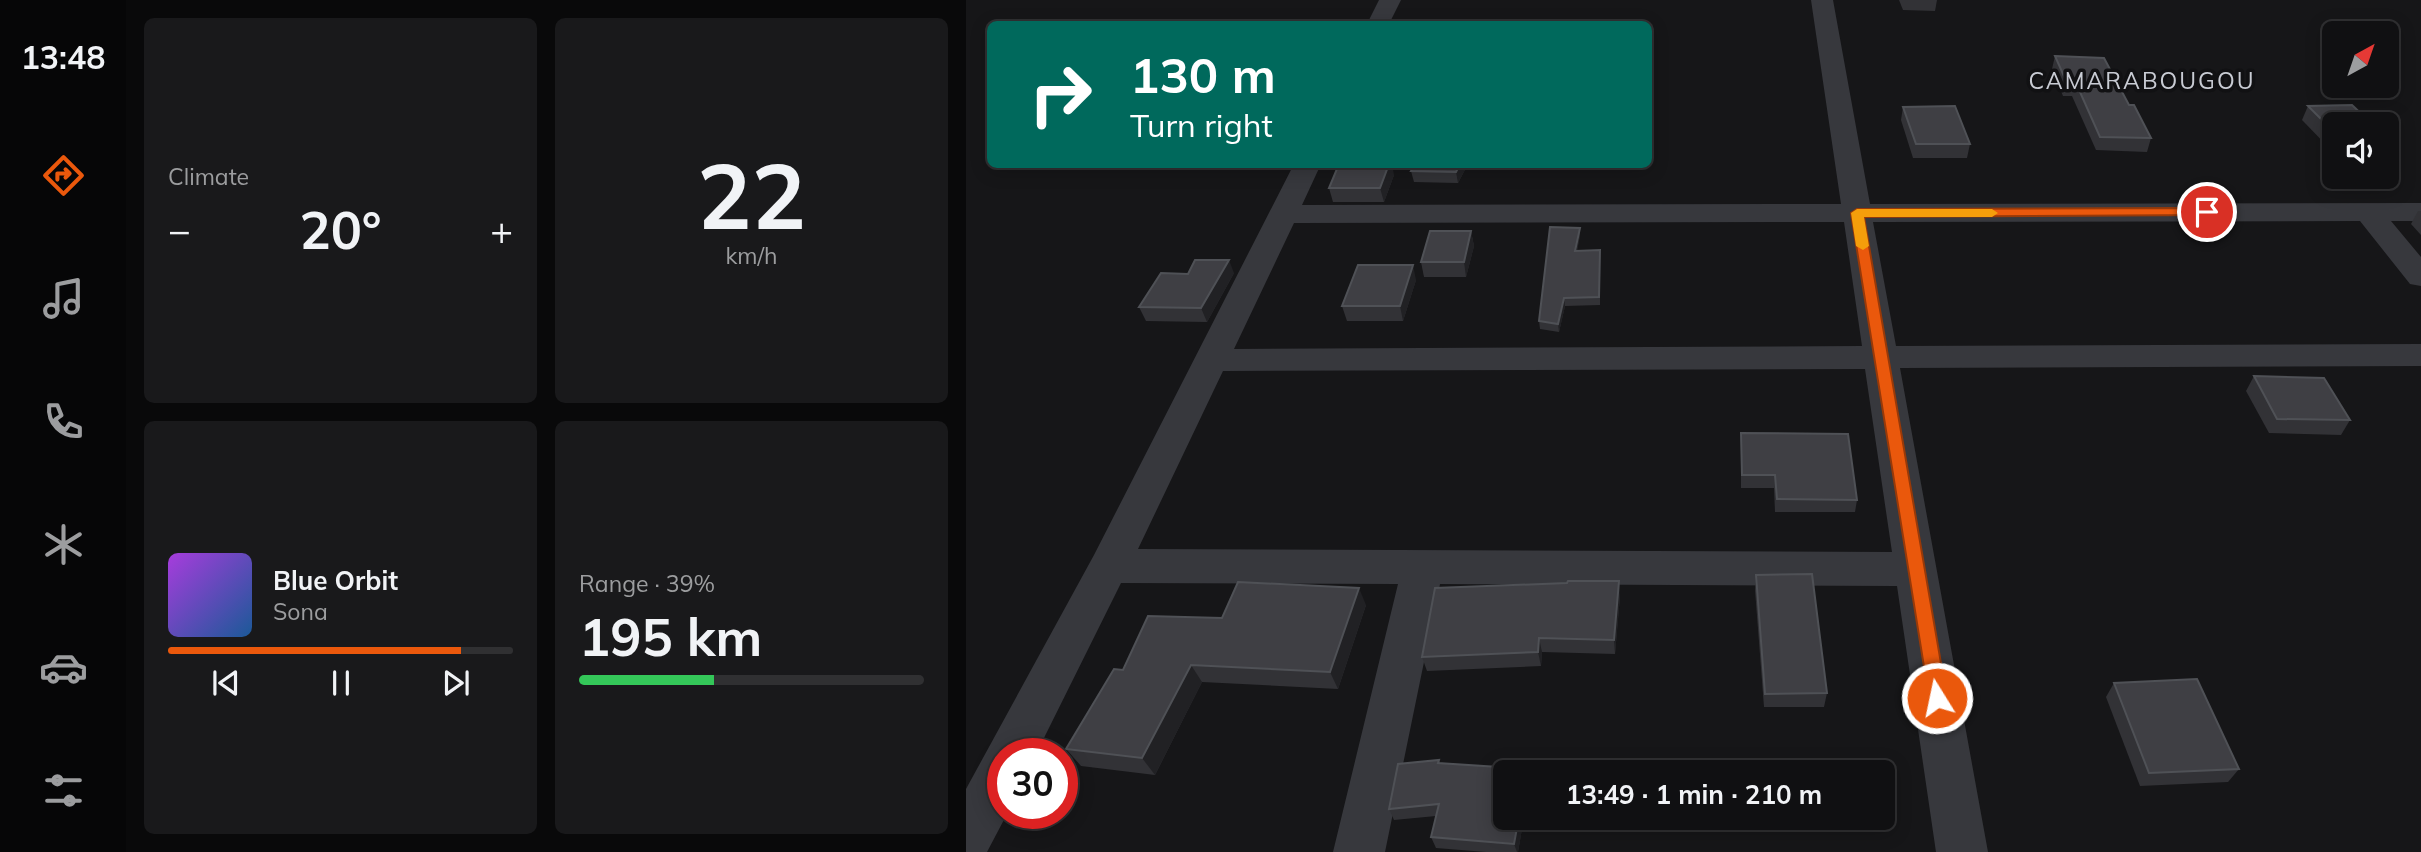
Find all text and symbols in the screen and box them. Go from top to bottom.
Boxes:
north arrow [2322,21,2399,98]
map controls [2322,21,2399,189]
text: 13:48 [21,37,105,77]
text: 130 m [1130,44,1276,105]
icon: right [1015,49,1106,140]
district label: CAMARABOUGOU [2029,66,2255,95]
text: Turn right [1130,105,1273,145]
button: sound [2322,112,2399,189]
text: 22 [697,138,806,252]
icon: directions [39,151,88,200]
text: Climate [168,162,249,191]
pin [2177,182,2237,242]
icon: arrive [2188,193,2226,231]
text: 20° [299,197,382,262]
text: − [168,206,191,254]
text: + [490,206,513,254]
text: km/h [725,241,778,270]
icon: music [39,274,88,323]
icon: phone [39,397,88,446]
icon: climate [39,520,88,569]
text: Blue Orbit [273,564,398,597]
text: Range · 39% [579,569,715,598]
text: Sona [273,597,328,626]
text: 195 km [579,604,762,669]
icon: car [39,643,88,692]
position arrow [1900,661,1974,735]
icon: previous [207,664,245,702]
icon: pause [322,664,360,702]
icon: next [437,664,475,702]
speed limit sign: 30 [987,738,1078,829]
icon: filters [39,766,88,815]
text: 13:49 · 1 min · 210 m [1566,778,1822,811]

